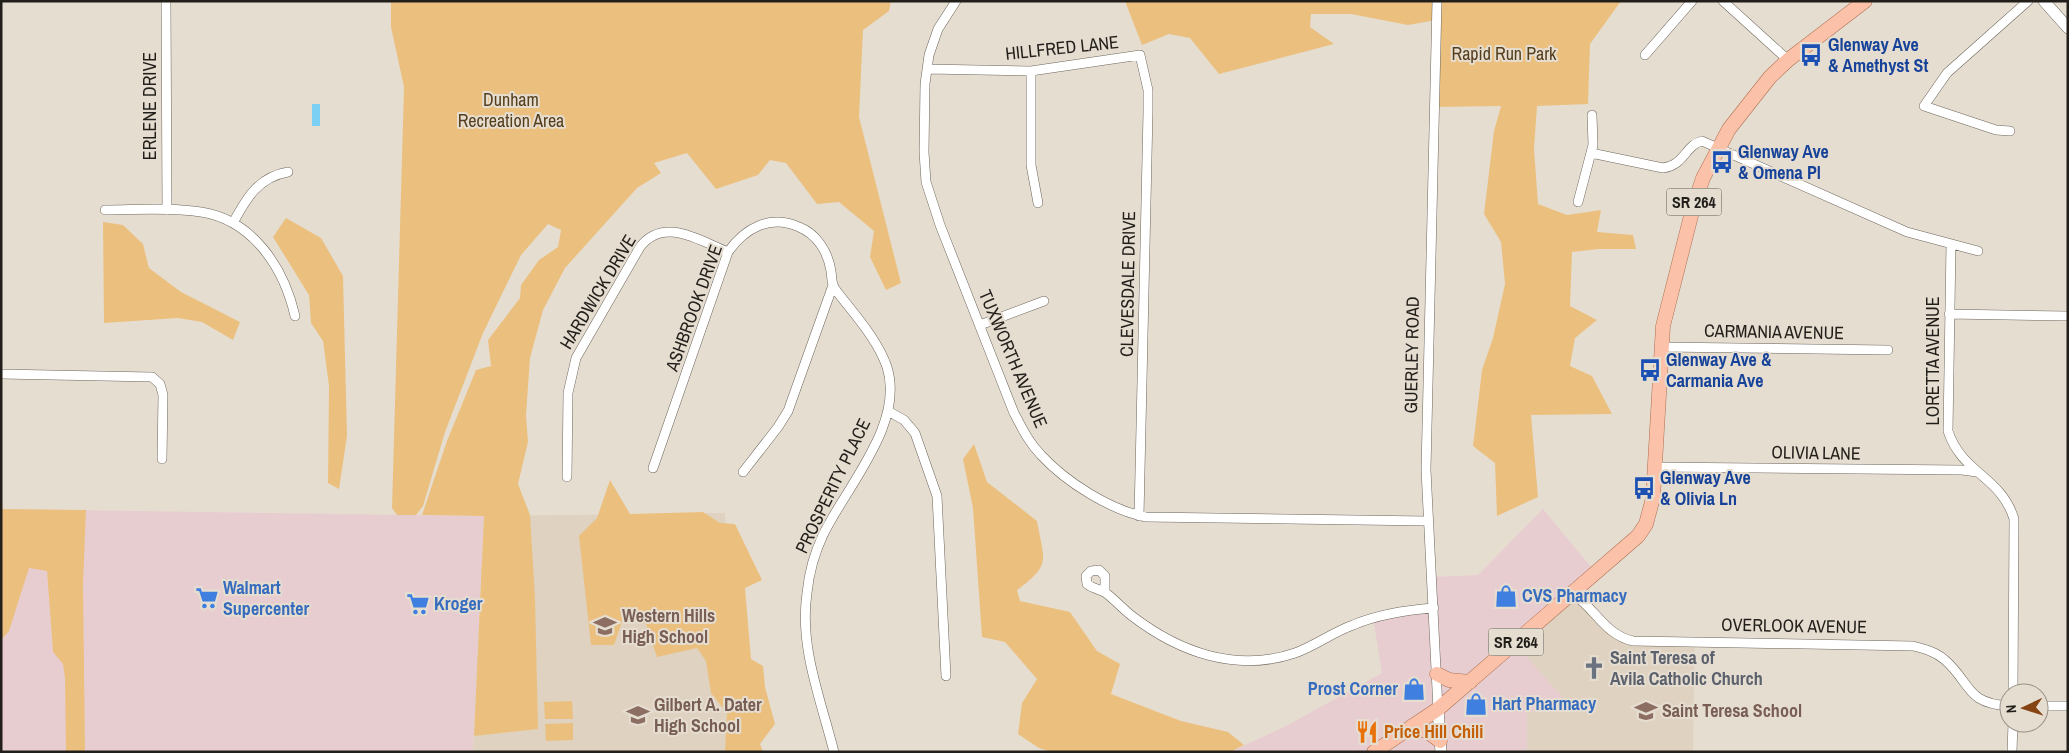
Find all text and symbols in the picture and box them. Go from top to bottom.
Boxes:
street label: HILLFRED LANE [1004,29,1120,66]
place label: Glenway Ave & Amethyst St [1828,32,1928,78]
park label: Rapid Run Park [1451,41,1557,66]
bus stop icon: Glenway Ave & Amethyst St [1798,42,1824,68]
street label: ERLENE DRIVE [137,52,162,160]
park label: Dunham Recreation Area [458,87,564,133]
place label: Glenway Ave & Omena Pl [1738,139,1829,185]
bus stop icon: Glenway Ave & Omena Pl [1709,149,1735,175]
road number: SR 264 [1666,188,1722,216]
street label: CLEVESDALE DRIVE [1114,211,1141,357]
street label: HARDWICK DRIVE [553,230,642,354]
street label: ASHBROOK DRIVE [659,241,728,375]
street label: TUXWORTH AVENUE [973,286,1054,432]
street label: GUERLEY ROAD [1398,296,1425,414]
street label: LORETTA AVENUE [1920,296,1945,426]
street label: CARMANIA AVENUE [1704,318,1844,345]
place label: Glenway Ave & Carmania Ave [1666,347,1772,393]
bus stop icon: Glenway Ave & Carmania Ave [1637,357,1663,383]
street label: PROSPERITY PLACE [789,414,876,558]
street label: OLIVIA LANE [1771,439,1861,466]
place label: Glenway Ave & Olivia Ln [1660,465,1751,511]
bus stop icon: Glenway Ave & Olivia Ln [1631,475,1657,501]
place label: Walmart Supercenter [223,575,309,621]
shop icon: CVS Pharmacy [1493,583,1519,609]
place label: CVS Pharmacy [1522,583,1628,608]
supermarket icon: Walmart Supercenter [194,585,220,611]
supermarket icon: Kroger [405,591,431,617]
place label: Kroger [434,591,483,616]
place label: Western Hills High School [622,603,715,649]
street label: OVERLOOK AVENUE [1721,612,1867,639]
school or university icon: Western Hills High School [592,613,618,639]
road number: SR 264 [1488,628,1544,656]
place label: Saint Teresa of Avila Catholic Church [1610,645,1763,691]
church icon: Saint Teresa of Avila Catholic Church [1581,655,1607,681]
place label: Prost Corner [1308,676,1398,701]
shop icon: Prost Corner [1401,676,1427,702]
north arrow [1999,683,2049,733]
shop icon: Hart Pharmacy [1463,691,1489,717]
place label: Hart Pharmacy [1492,691,1597,716]
place label: Gilbert A. Dater High School [654,692,762,738]
school or university icon: Saint Teresa School [1633,698,1659,724]
place label: Saint Teresa School [1662,698,1802,723]
school or university icon: Gilbert A. Dater High School [625,702,651,728]
text: N [2002,704,2020,714]
restaurant icon: Price Hill Chili [1354,719,1380,745]
place label: Price Hill Chili [1384,719,1483,744]

